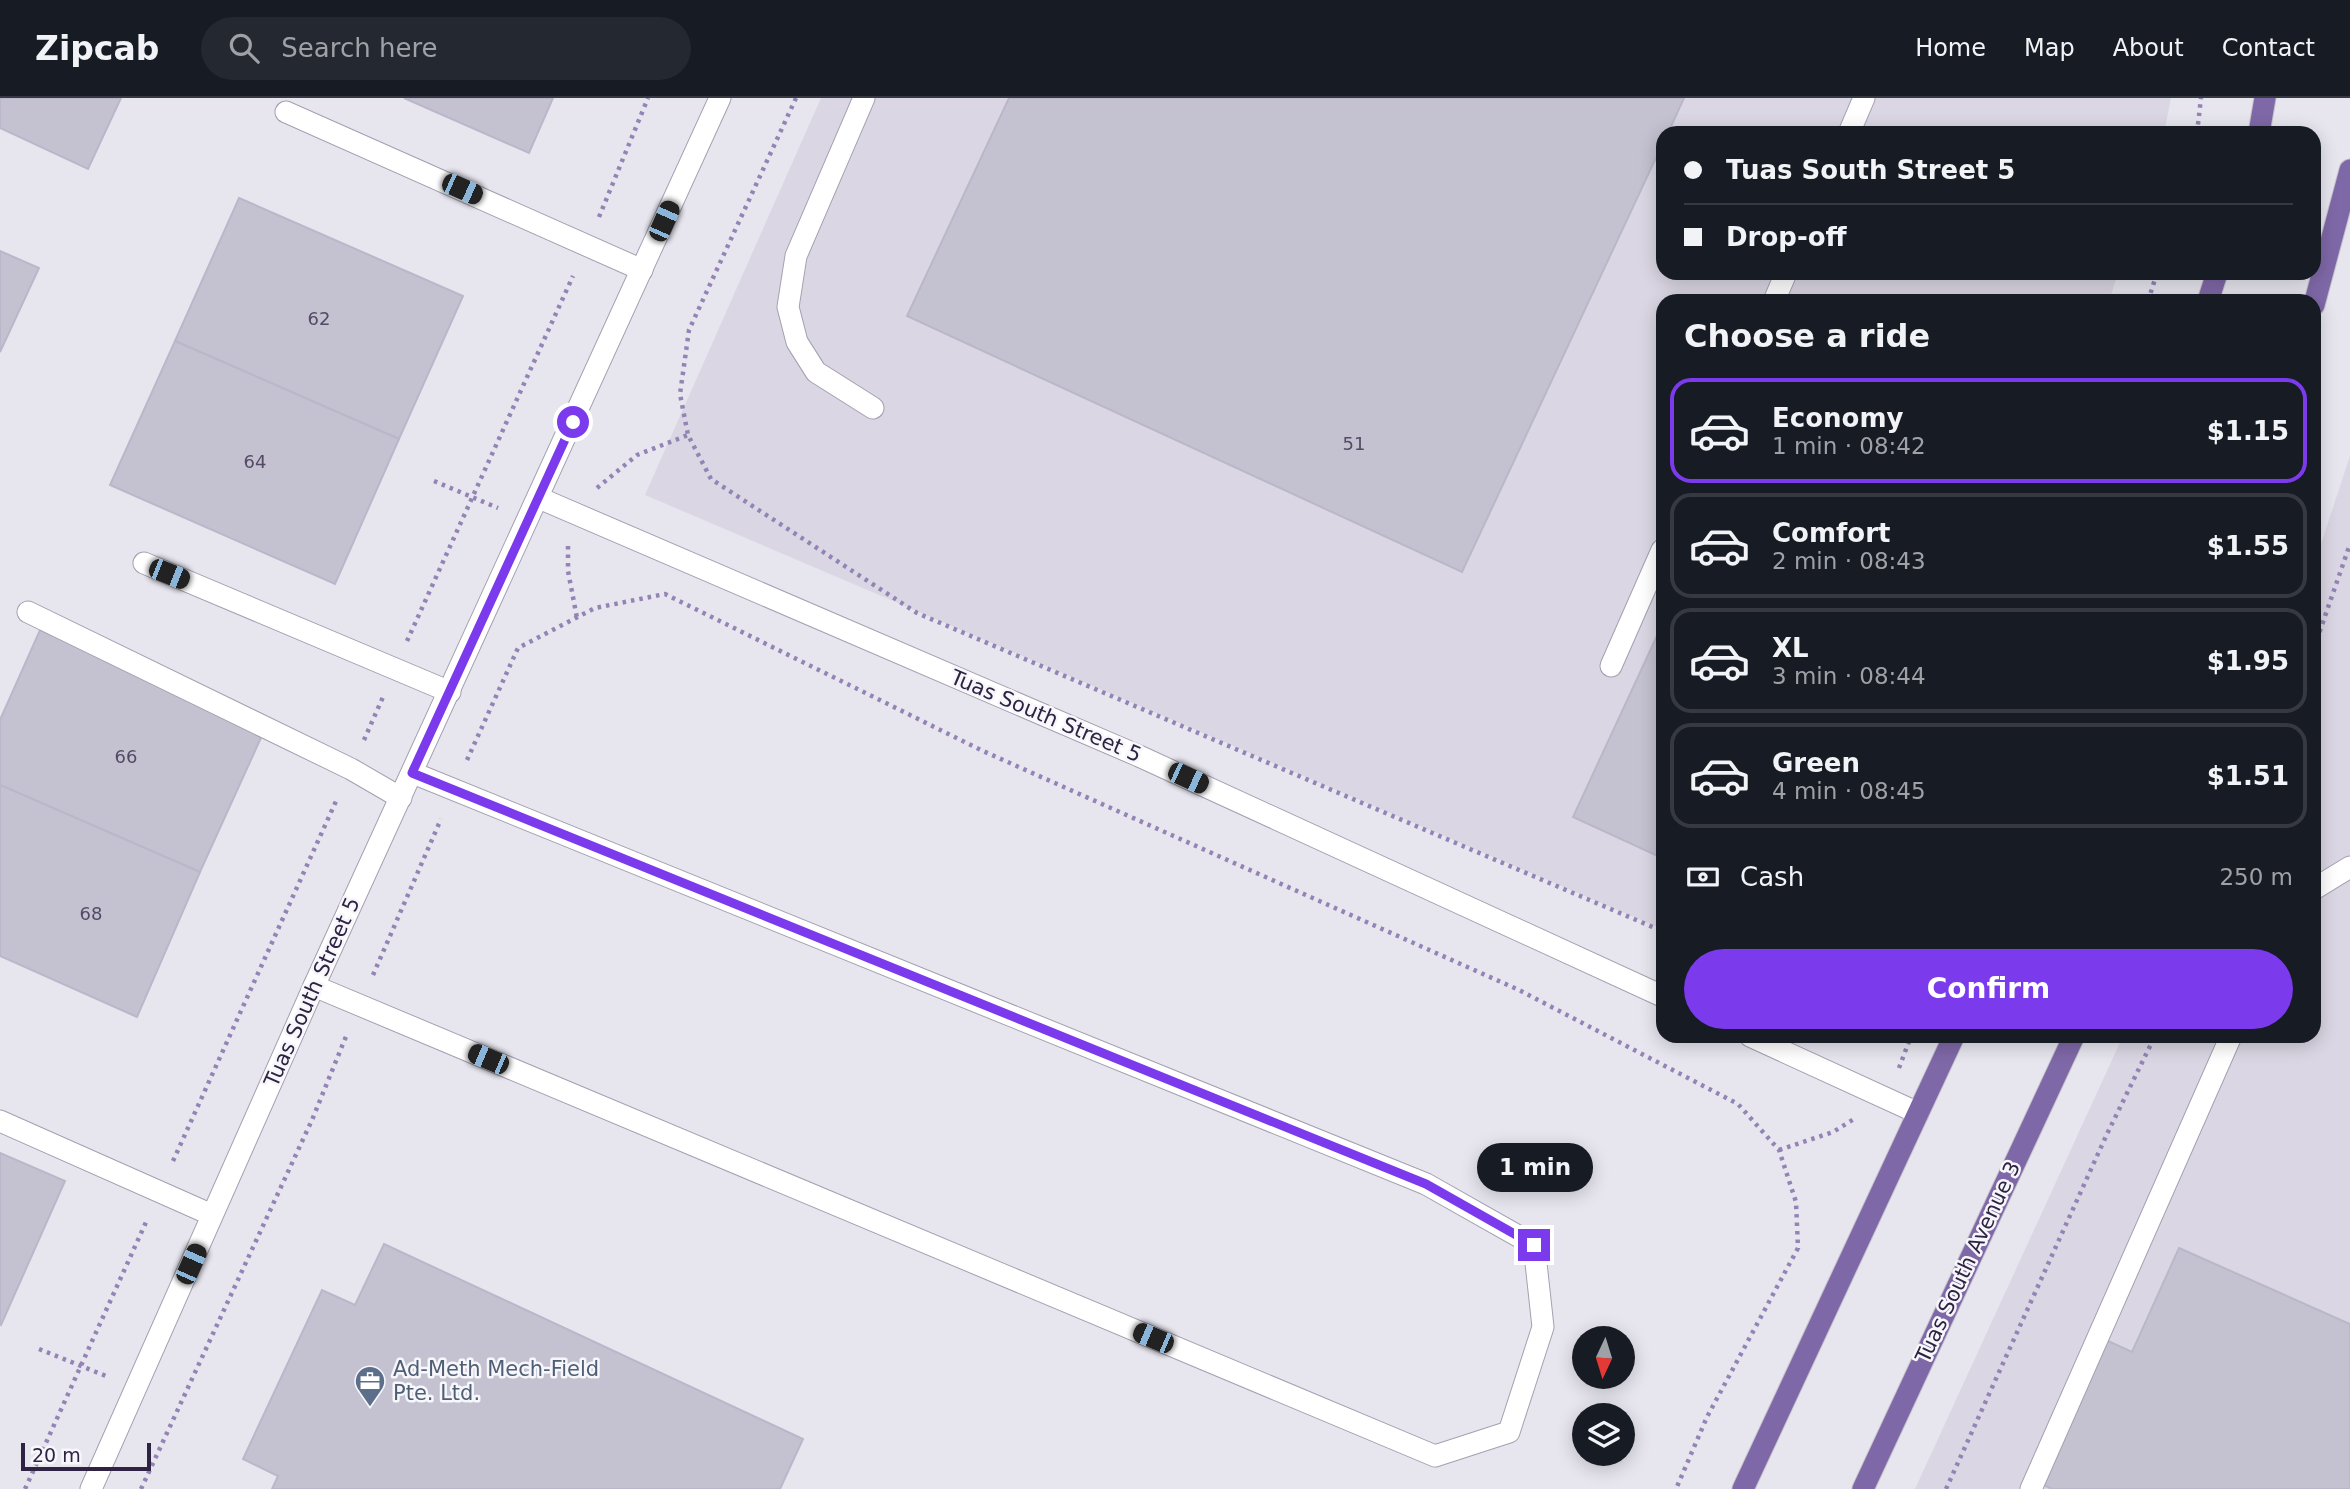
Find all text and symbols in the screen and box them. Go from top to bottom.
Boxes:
search box [201,17,691,80]
text: Zipcab [35,29,159,68]
icon: search [225,29,263,67]
text: Search here [281,33,438,63]
text: Home [1915,34,1986,62]
text: Map [2024,34,2075,62]
text: About [2113,34,2184,62]
text: Contact [2222,34,2315,62]
text: Tuas South Street 5 [1726,155,2015,185]
car [439,171,486,207]
car [646,198,683,244]
text: Drop-off [1726,222,1847,252]
house number: 62 [308,308,330,329]
text: Choose a ride [1684,317,1930,355]
icon: car [1688,399,1751,462]
text: Economy [1772,403,1903,433]
route start [557,406,589,438]
text: $1.15 [2207,416,2289,446]
house number: 51 [1343,433,1365,454]
text: 1 min · 08:42 [1772,433,1926,459]
house number: 64 [244,451,266,472]
icon: car [1688,514,1751,577]
text: Comfort [1772,518,1890,548]
text: $1.55 [2207,531,2289,561]
text: 2 min · 08:43 [1772,548,1926,574]
car [146,556,193,592]
icon: car [1688,629,1751,692]
text: XL [1772,633,1809,663]
text: $1.95 [2207,646,2289,676]
text: 3 min · 08:44 [1772,663,1926,689]
street label: Tuas South Street 5 [946,665,1145,767]
icon: car [1688,744,1751,807]
house number: 66 [115,746,137,767]
text: Green [1772,748,1860,778]
car [1165,760,1212,796]
text: $1.51 [2207,761,2289,791]
text: 4 min · 08:45 [1772,778,1926,804]
icon: cash [1684,858,1722,896]
text: Cash [1740,862,1804,892]
text: 250 m [2219,864,2293,890]
street label: Tuas South Street 5 [259,893,365,1091]
house number: 68 [80,903,102,924]
button: Confirm [1684,949,2293,1029]
car [465,1041,512,1077]
callout: 1 min [1476,1144,1592,1192]
text: 1 min [1499,1154,1571,1180]
street label: Tuas South Avenue 3 [1910,1158,2025,1367]
route end [1518,1229,1550,1261]
car [173,1241,210,1287]
car [1130,1320,1177,1356]
north arrow [1572,1326,1634,1390]
map controls [1572,1326,1635,1466]
place label: Ad-Meth Mech-Field Pte. Ltd. [393,1357,599,1405]
office icon: Ad-Meth Mech-Field Pte. Ltd. [353,1364,387,1408]
button: layers [1572,1403,1635,1466]
scale bar [21,1440,150,1472]
text: 20 m [32,1444,81,1466]

